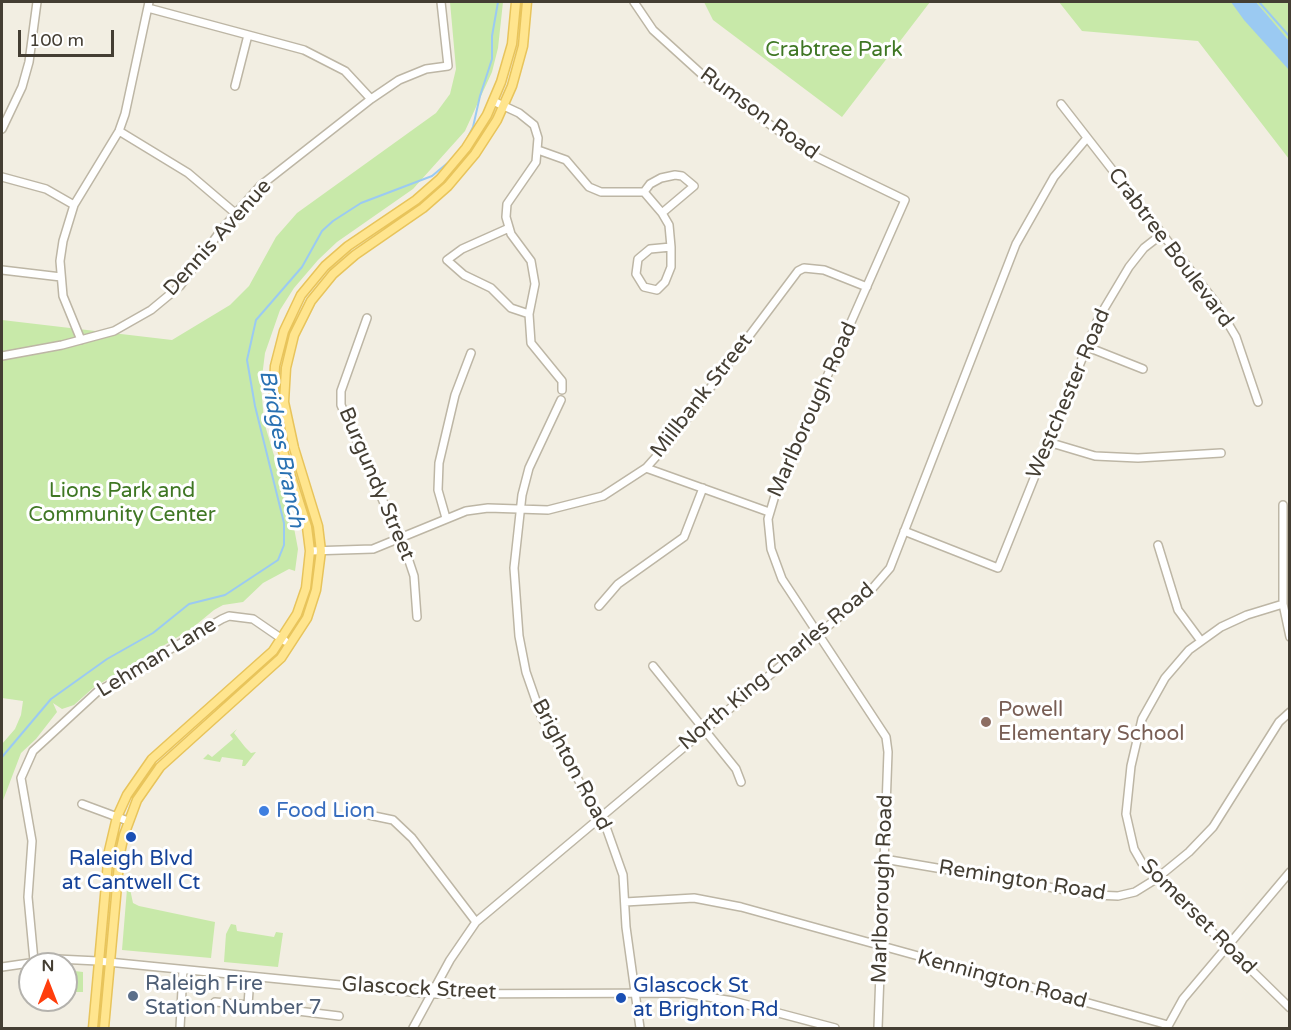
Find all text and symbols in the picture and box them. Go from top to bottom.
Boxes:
scale bar [21,18,117,56]
text: 100 m [29,29,84,51]
park label: Crabtree Park [765,37,903,63]
street label: Rumson Road [695,62,823,166]
street label: Crabtree Boulevard [1102,163,1238,333]
street label: Dennis Avenue [159,174,277,302]
street label: Westchester Road [1022,305,1116,483]
street label: Marlborough Road [763,319,863,501]
street label: Millbank Street [646,329,758,463]
water label: Bridges Branch [253,368,309,530]
street label: Burgundy Street [332,404,420,564]
park label: Lions Park and Community Center [28,478,216,528]
street label: North King Charles Road [674,578,880,756]
street label: Lehman Lane [93,613,221,703]
street label: Brighton Road [526,695,616,835]
place label: Powell Elementary School [998,697,1185,747]
marker: Powell Elementary School [979,715,993,729]
street label: Marlborough Road [867,794,899,984]
place label: Food Lion [276,798,375,824]
marker: Food Lion [257,804,271,818]
marker: Raleigh Blvd at Cantwell Ct [124,830,138,844]
place label: Raleigh Blvd at Cantwell Ct [62,846,200,896]
street label: Somerset Road [1135,854,1261,980]
street label: Remington Road [937,855,1107,907]
street label: Kennington Road [914,945,1090,1015]
north arrow [18,952,78,1012]
text: N [42,956,54,976]
place label: Raleigh Fire Station Number 7 [145,971,322,1021]
street label: Glascock Street [341,972,497,1006]
place label: Glascock St at Brighton Rd [633,973,779,1023]
marker: Raleigh Fire Station Number 7 [126,989,140,1003]
marker: Glascock St at Brighton Rd [614,991,628,1005]

